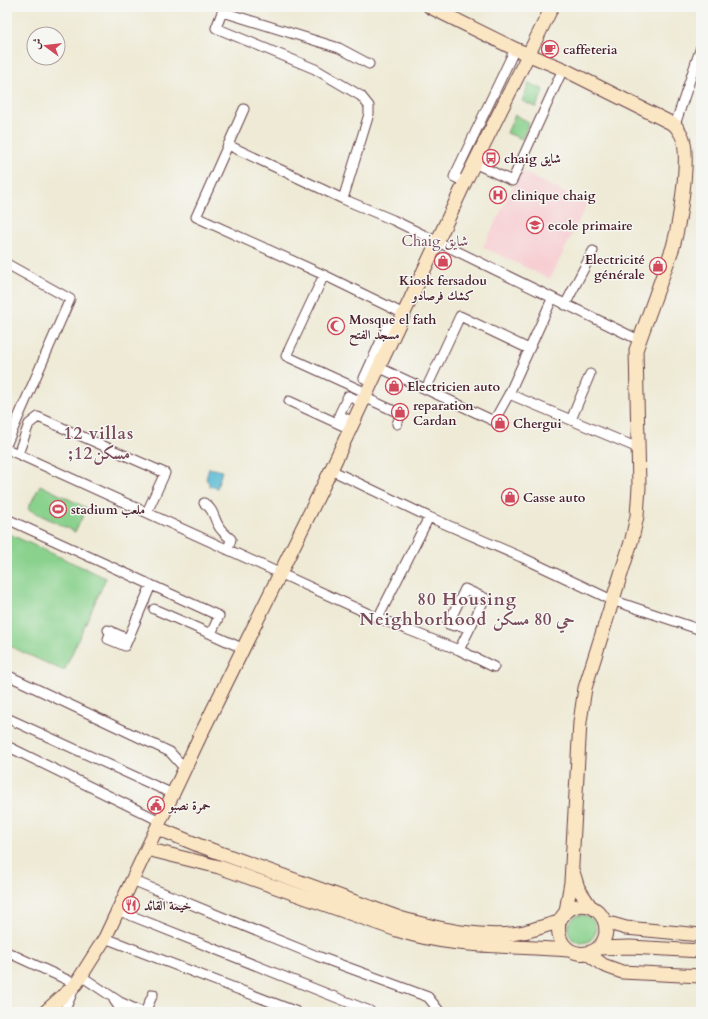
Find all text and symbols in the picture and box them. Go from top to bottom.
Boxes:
north arrow [26,26,66,66]
text: ش [28,36,46,51]
cafe icon: caffeteria [540,39,560,59]
place label: caffeteria [563,41,618,59]
bus stop icon: chaig شايق [481,148,501,168]
place label: chaig شايق [504,150,561,168]
hospital icon: clinique chaig [488,185,508,205]
place label: clinique chaig [511,187,596,205]
school or university icon: ecole primaire [525,215,545,235]
place label: ecole primaire [548,217,633,235]
district label: Chaig شايق [402,231,468,251]
shop icon: Kiosk fersadou كشك فرصادو [433,251,453,271]
place label: Electricité générale [585,251,645,284]
shop icon: Electricité générale [648,256,668,276]
place label: Kiosk fersadou كشك فرصادو [399,272,487,305]
place label: Mosque el fath مسجد الفتح [349,311,436,347]
mosque icon: Mosque el fath مسجد الفتح [326,316,346,336]
shop icon: Electricien auto [384,376,404,396]
place label: Electricien auto [407,378,500,396]
place label: reparation Cardan [413,397,474,430]
shop icon: reparation Cardan [390,402,410,422]
shop icon: Chergui [490,413,510,433]
place label: Chergui [513,415,562,433]
district label: 12 villas ;12مسكن [64,422,134,465]
shop icon: Casse auto [500,487,520,507]
place label: Casse auto [523,489,586,507]
sports icon: stadium ملعب [48,499,68,519]
place label: stadium ملعب [71,501,145,519]
district label: 80 Housing Neighborhood حي 80 مسكن [359,588,575,634]
public building icon: حمرة نصبو [146,795,166,815]
place label: حمرة نصبو [167,797,211,815]
restaurant icon: خيمة القائد [121,895,141,915]
place label: خيمة القائد [144,897,192,915]

